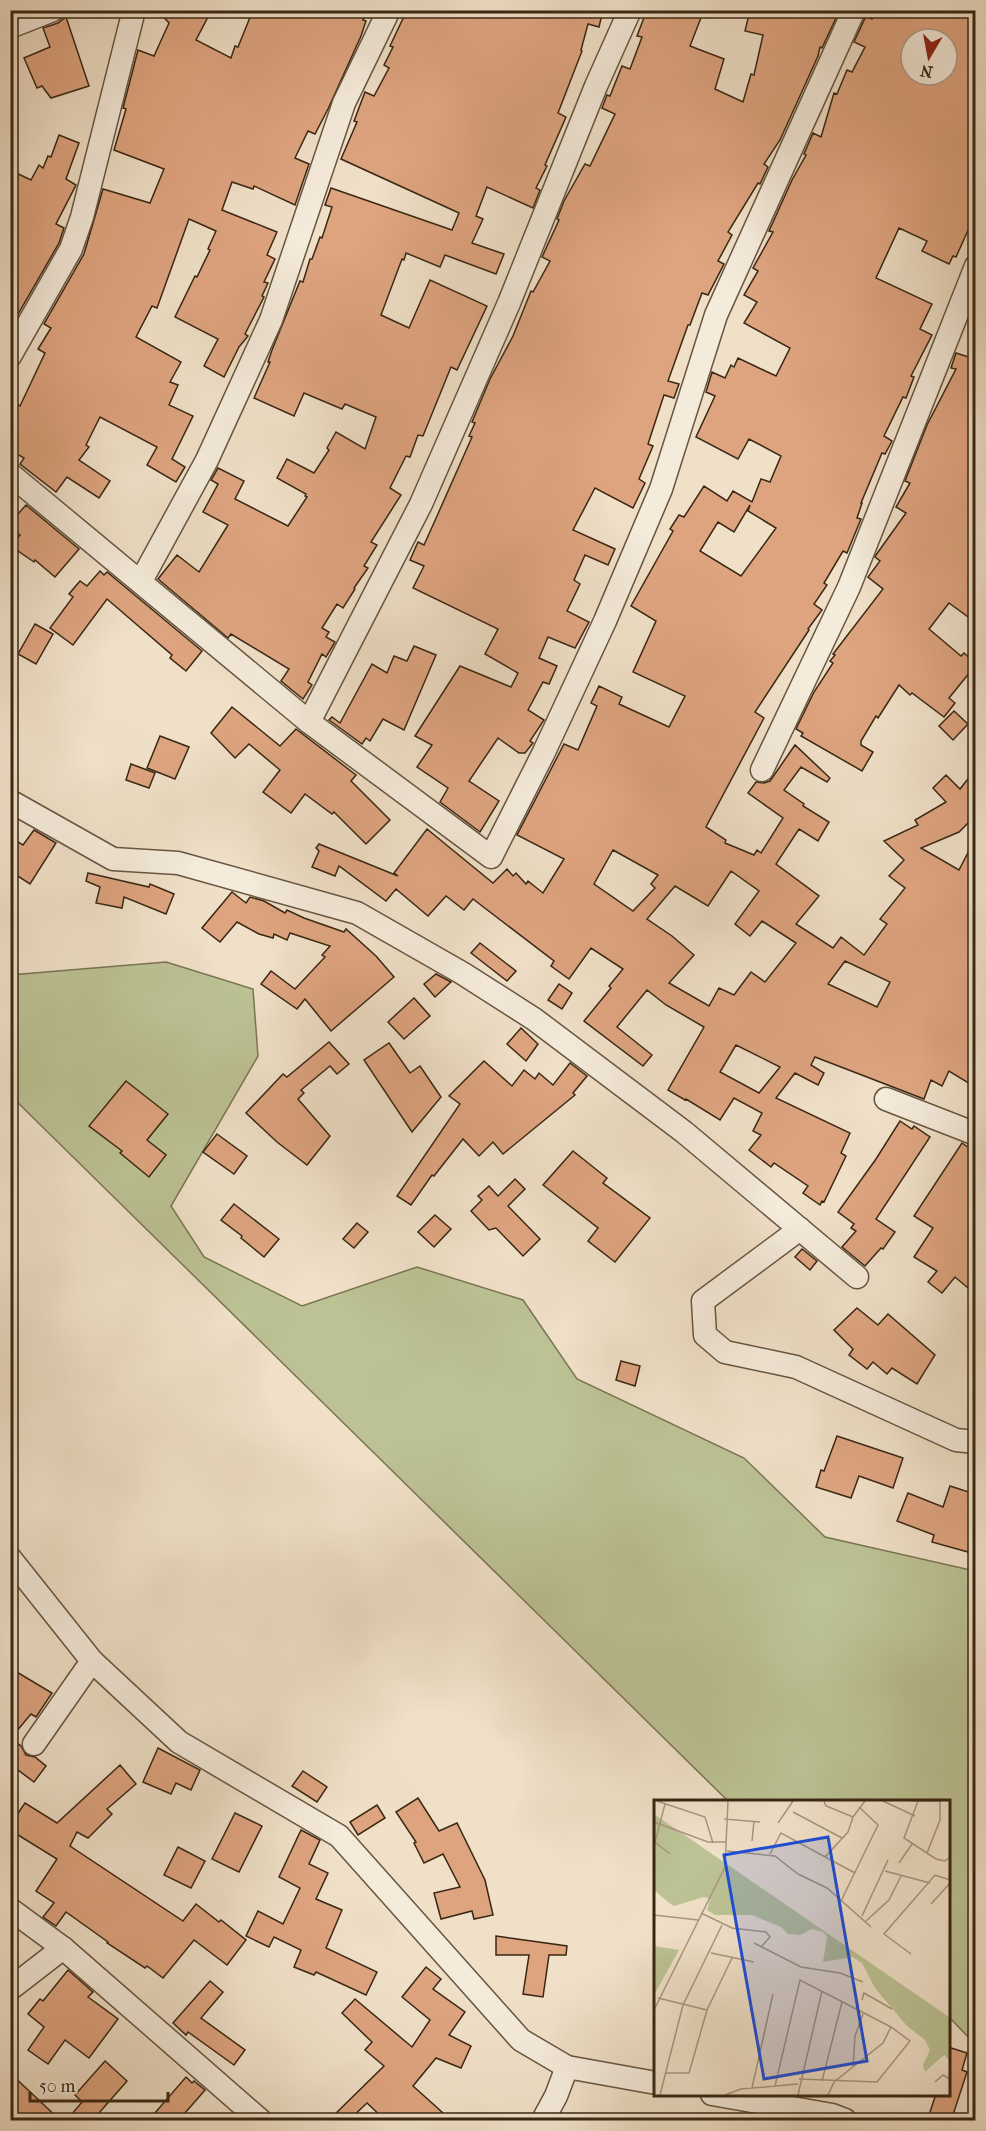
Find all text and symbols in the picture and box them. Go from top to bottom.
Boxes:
north arrow [899,27,959,87]
text: N [918,61,934,82]
inset map [654,1800,950,2095]
scale bar [30,2065,168,2103]
text: 50 m [39,2076,76,2097]

